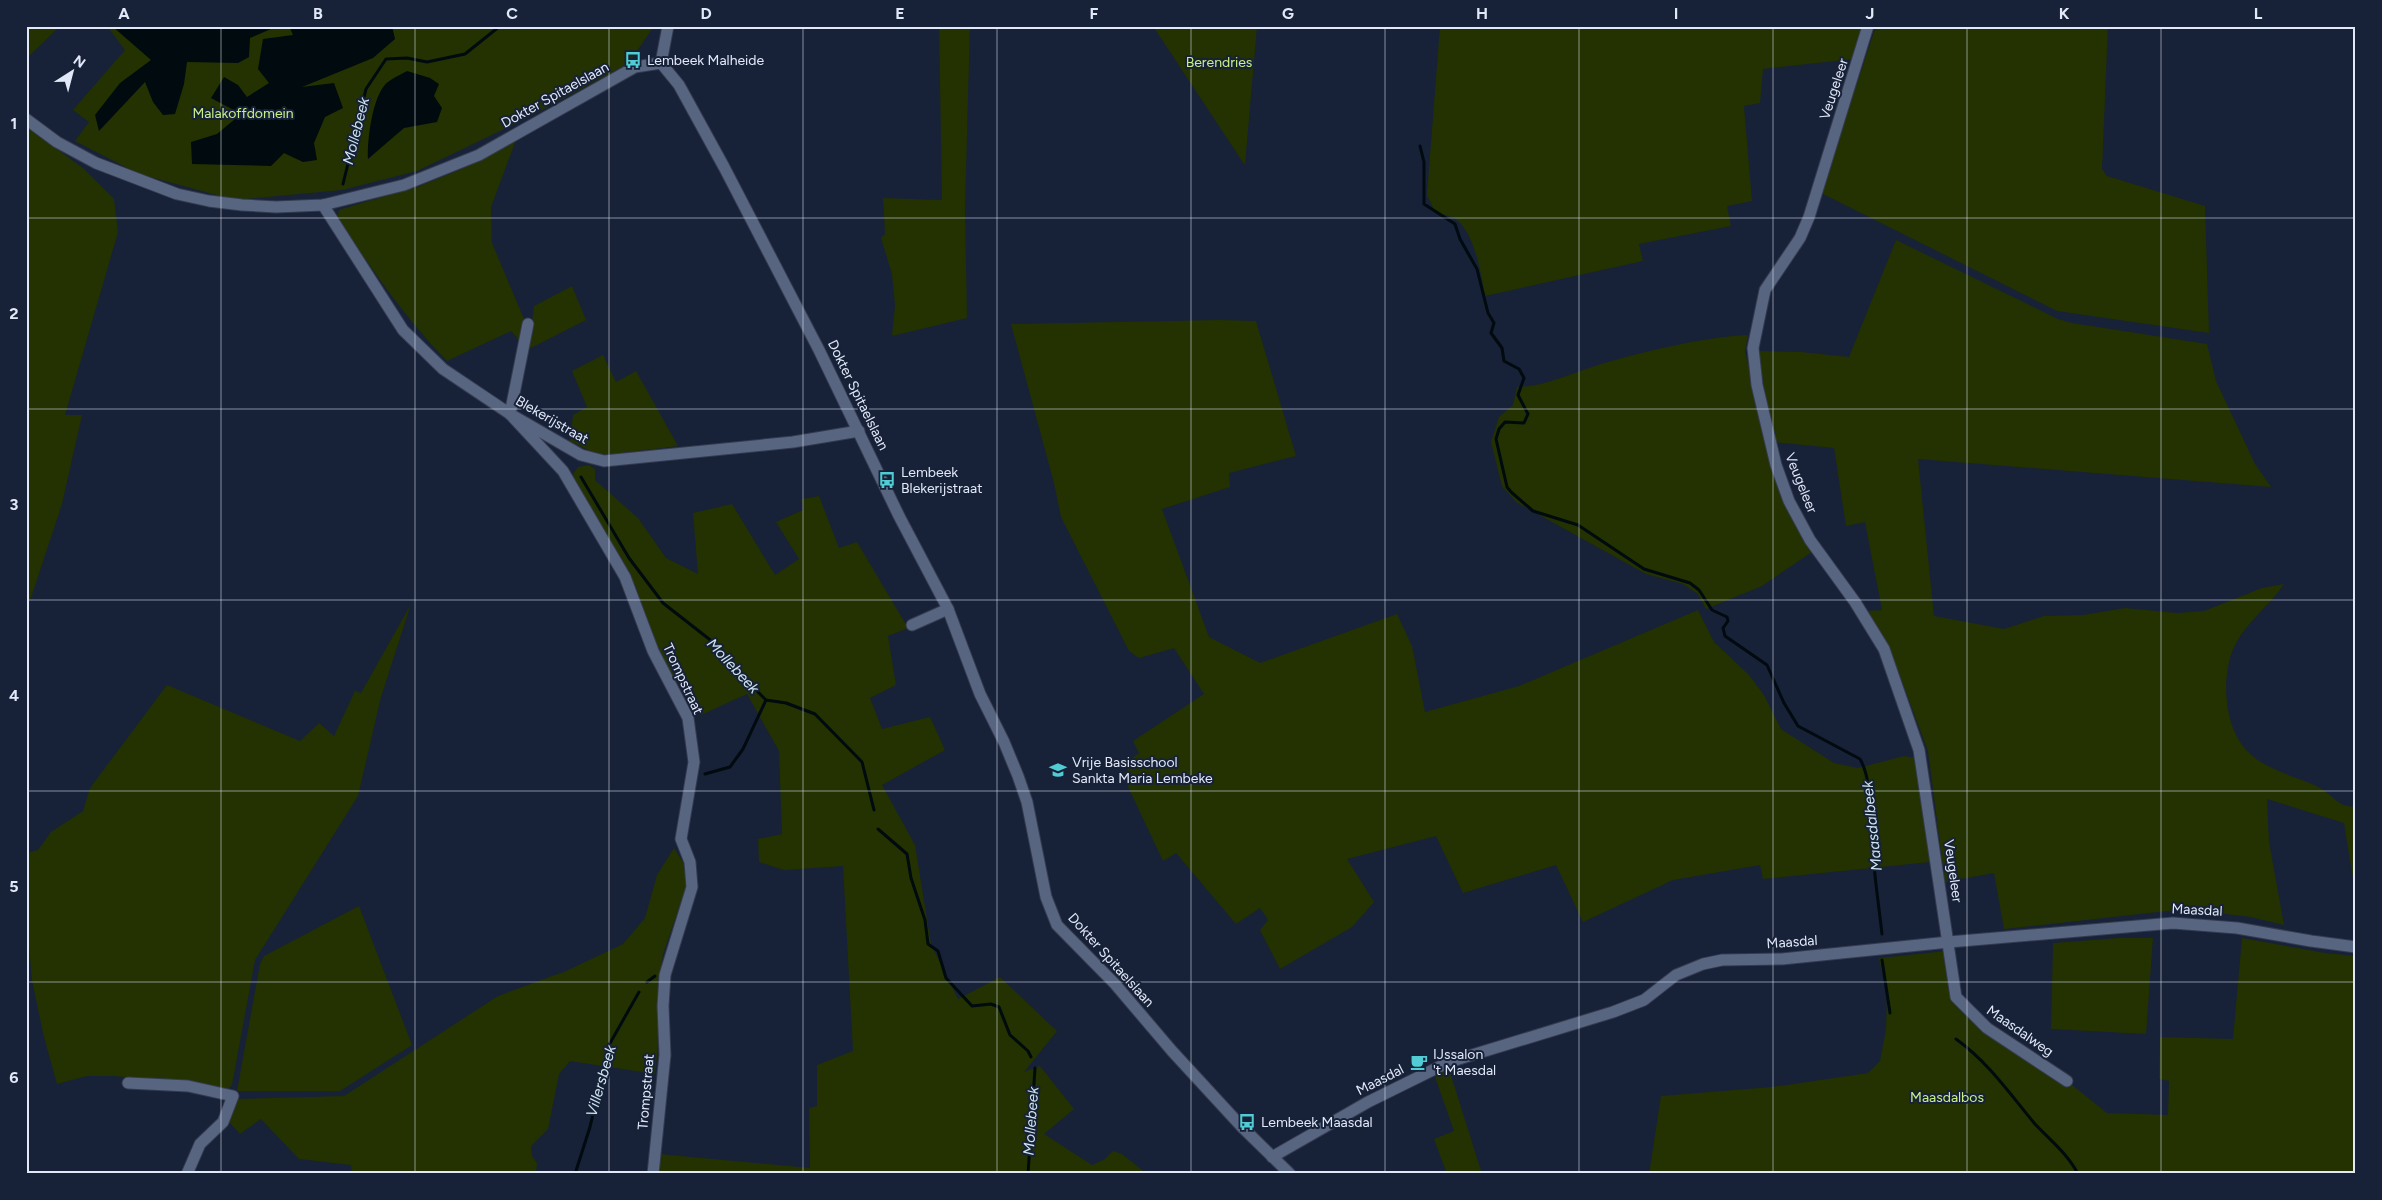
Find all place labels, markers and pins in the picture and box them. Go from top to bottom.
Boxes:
bus stop icon: Lembeek Malheide [623,50,643,70]
place label: Lembeek Malheide [647,52,765,69]
place label: Lembeek Blekerijstraat [901,464,982,497]
bus stop icon: Lembeek Blekerijstraat [877,470,897,490]
place label: Vrije Basisschool Sankta Maria Lembeke [1072,754,1213,787]
school or university icon: Vrije Basisschool Sankta Maria Lembeke [1048,760,1068,780]
place label: IJssalon 't Maesdal [1433,1046,1496,1079]
cafe icon: IJssalon 't Maesdal [1409,1052,1429,1072]
bus stop icon: Lembeek Maasdal [1237,1112,1257,1132]
place label: Lembeek Maasdal [1261,1114,1373,1131]

